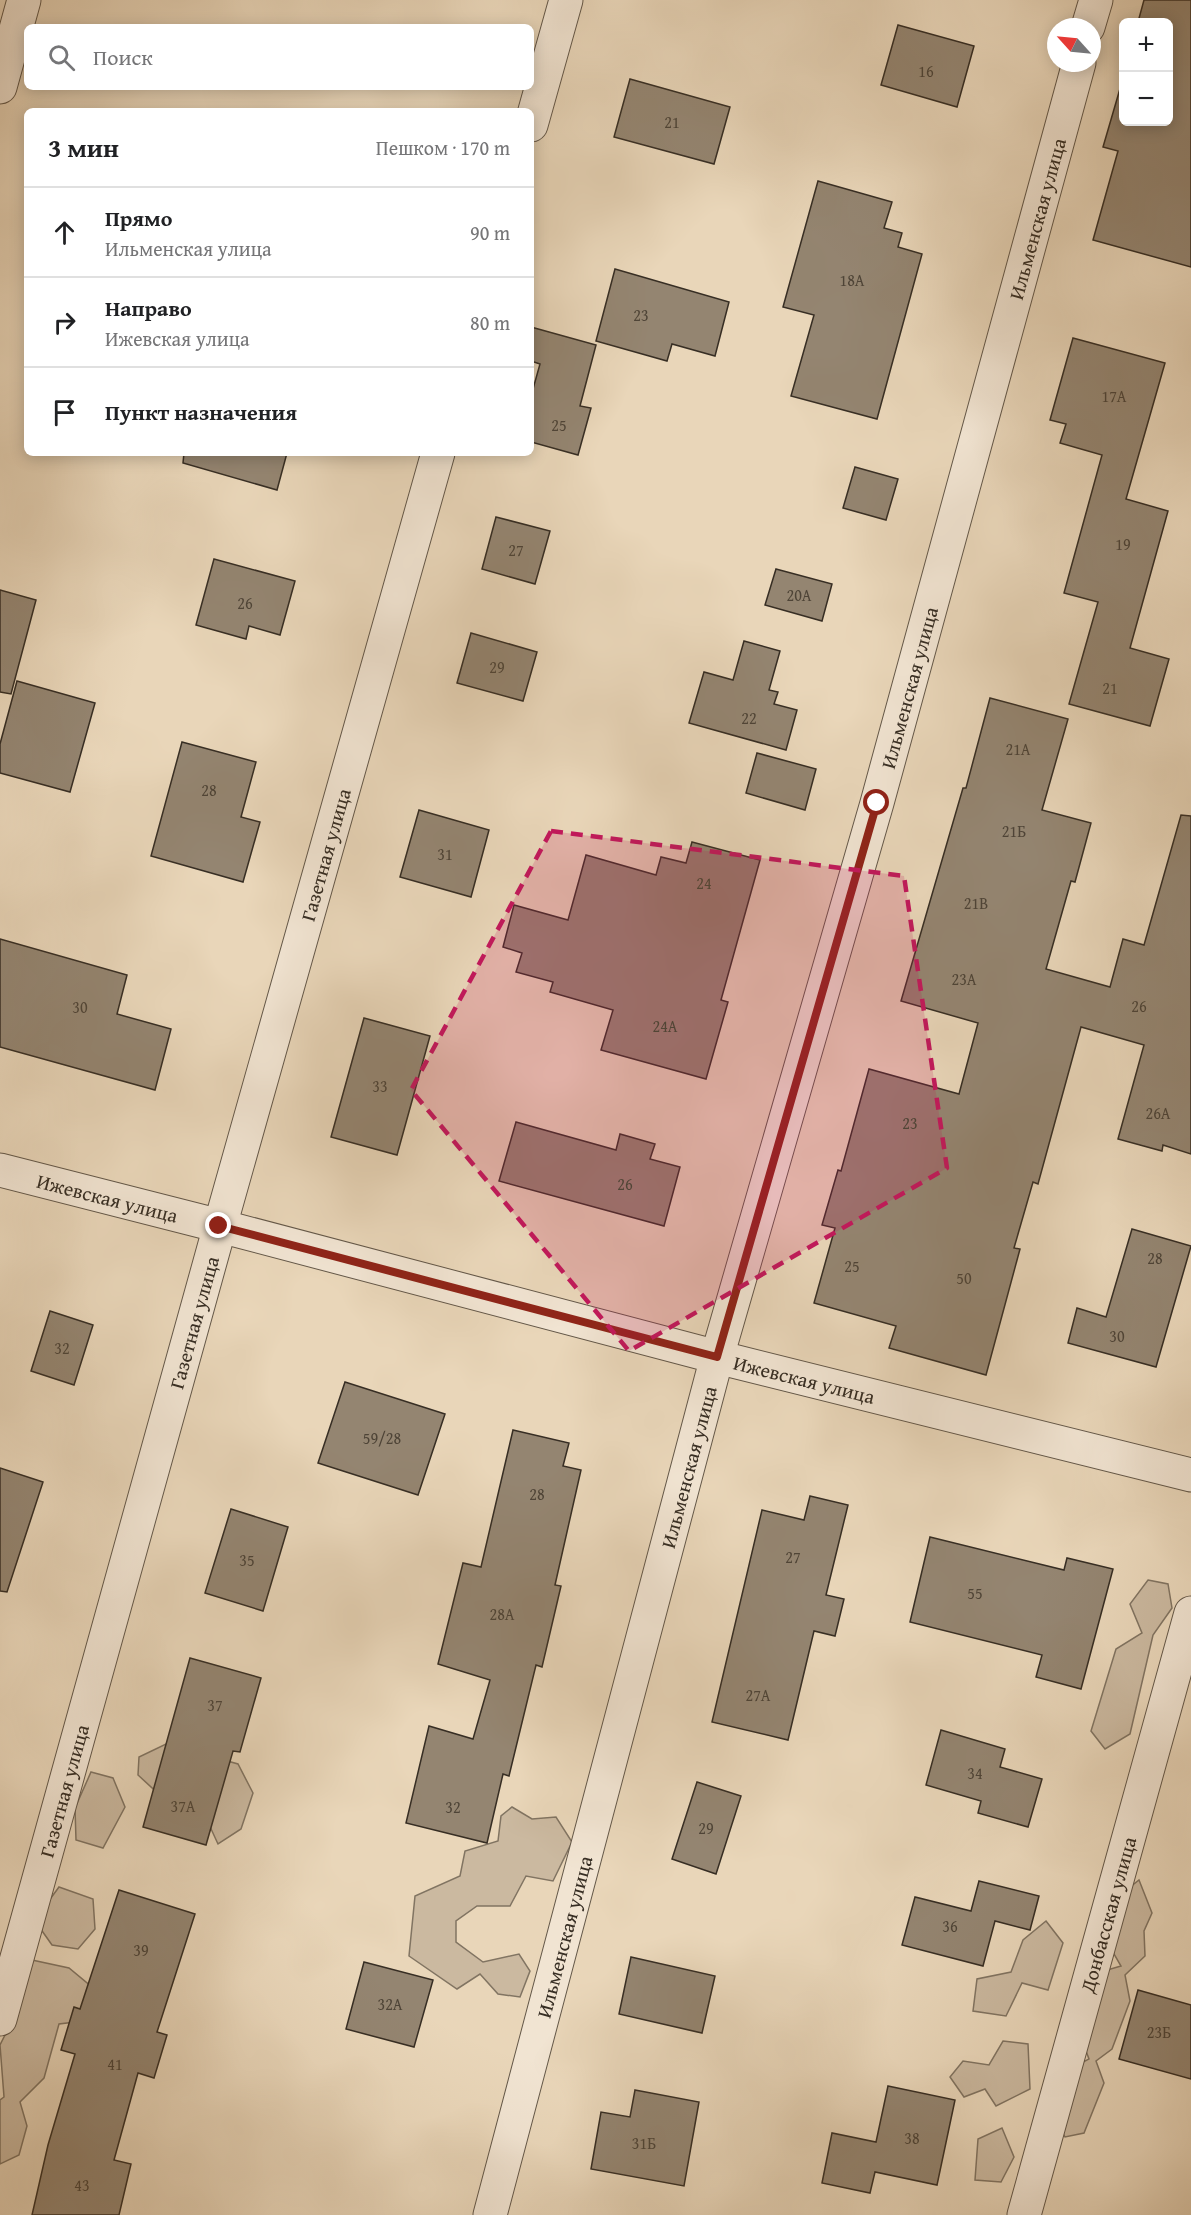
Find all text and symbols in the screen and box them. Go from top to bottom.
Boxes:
north arrow [1047,18,1101,72]
map controls [1119,18,1173,126]
button: + [1119,18,1173,72]
search box [24,24,534,90]
icon: search [45,41,78,74]
text: Поиск [93,41,153,73]
house number: 16 [918,59,934,83]
button: − [1119,72,1173,126]
house number: 21 [664,110,680,134]
text: 3 мин [48,128,119,167]
text: Пешком · 170 m [376,133,510,162]
street label: Ильменская улица [1001,134,1073,303]
text: Прямо [105,202,172,234]
icon: ahead [48,216,81,249]
text: 90 m [470,218,510,247]
text: Ильменская улица [105,234,272,263]
house number: 18А [839,268,865,292]
text: Направо [105,292,192,324]
house number: 23 [633,303,649,327]
icon: right [48,306,81,339]
text: 80 m [470,308,510,337]
text: Ижевская улица [105,324,250,353]
house number: 17А [1101,384,1127,408]
icon: arrive [48,396,81,429]
text: Пункт назначения [105,396,297,428]
house number: 25 [551,413,567,437]
house number: 19 [1115,532,1131,556]
house number: 27 [508,538,524,562]
house number: 20А [786,583,812,607]
house number: 26 [237,591,253,615]
street label: Ильменская улица [873,603,945,772]
house number: 29 [489,655,505,679]
house number: 21 [1102,676,1118,700]
house number: 22 [741,706,757,730]
house number: 21А [1005,737,1031,761]
house number: 28 [201,778,217,802]
street label: Газетная улица [292,784,357,924]
route start [863,789,889,815]
house number: 21Б [1002,819,1026,843]
house number: 31 [437,842,453,866]
house number: 24 [696,871,712,895]
house number: 21В [964,891,988,915]
house number: 23А [951,967,977,991]
house number: 26 [1131,994,1147,1018]
house number: 30 [72,995,88,1019]
house number: 24А [652,1014,678,1038]
house number: 33 [372,1074,388,1098]
house number: 26А [1145,1101,1171,1125]
house number: 23 [902,1111,918,1135]
street label: Ижевская улица [34,1165,182,1229]
house number: 26 [617,1172,633,1196]
route end [205,1212,231,1238]
house number: 28 [1147,1246,1163,1270]
street label: Газетная улица [161,1252,226,1392]
house number: 25 [844,1254,860,1278]
house number: 50 [956,1266,972,1290]
house number: 30 [1109,1324,1125,1348]
house number: 32 [54,1336,70,1360]
street label: Ижевская улица [731,1347,879,1410]
street label: Ильменская улица [653,1382,723,1551]
house number: 59/28 [363,1426,401,1450]
house number: 28 [529,1482,545,1506]
house number: 27 [785,1545,801,1569]
house number: 35 [239,1548,255,1572]
house number: 55 [967,1581,983,1605]
house number: 28А [489,1602,515,1626]
house number: 27А [745,1683,771,1707]
house number: 37 [207,1693,223,1717]
street label: Газетная улица [31,1720,96,1860]
house number: 34 [967,1761,983,1785]
house number: 37А [170,1794,196,1818]
house number: 32 [445,1795,461,1819]
house number: 29 [698,1816,714,1840]
street label: Донбасская улица [1072,1833,1143,1997]
street label: Ильменская улица [528,1852,599,2021]
house number: 36 [942,1914,958,1938]
house number: 39 [133,1938,149,1962]
house number: 32А [377,1992,403,2016]
house number: 23Б [1147,2020,1171,2044]
house number: 41 [107,2052,123,2076]
house number: 38 [904,2126,920,2150]
house number: 31Б [632,2131,656,2155]
house number: 43 [74,2173,90,2197]

